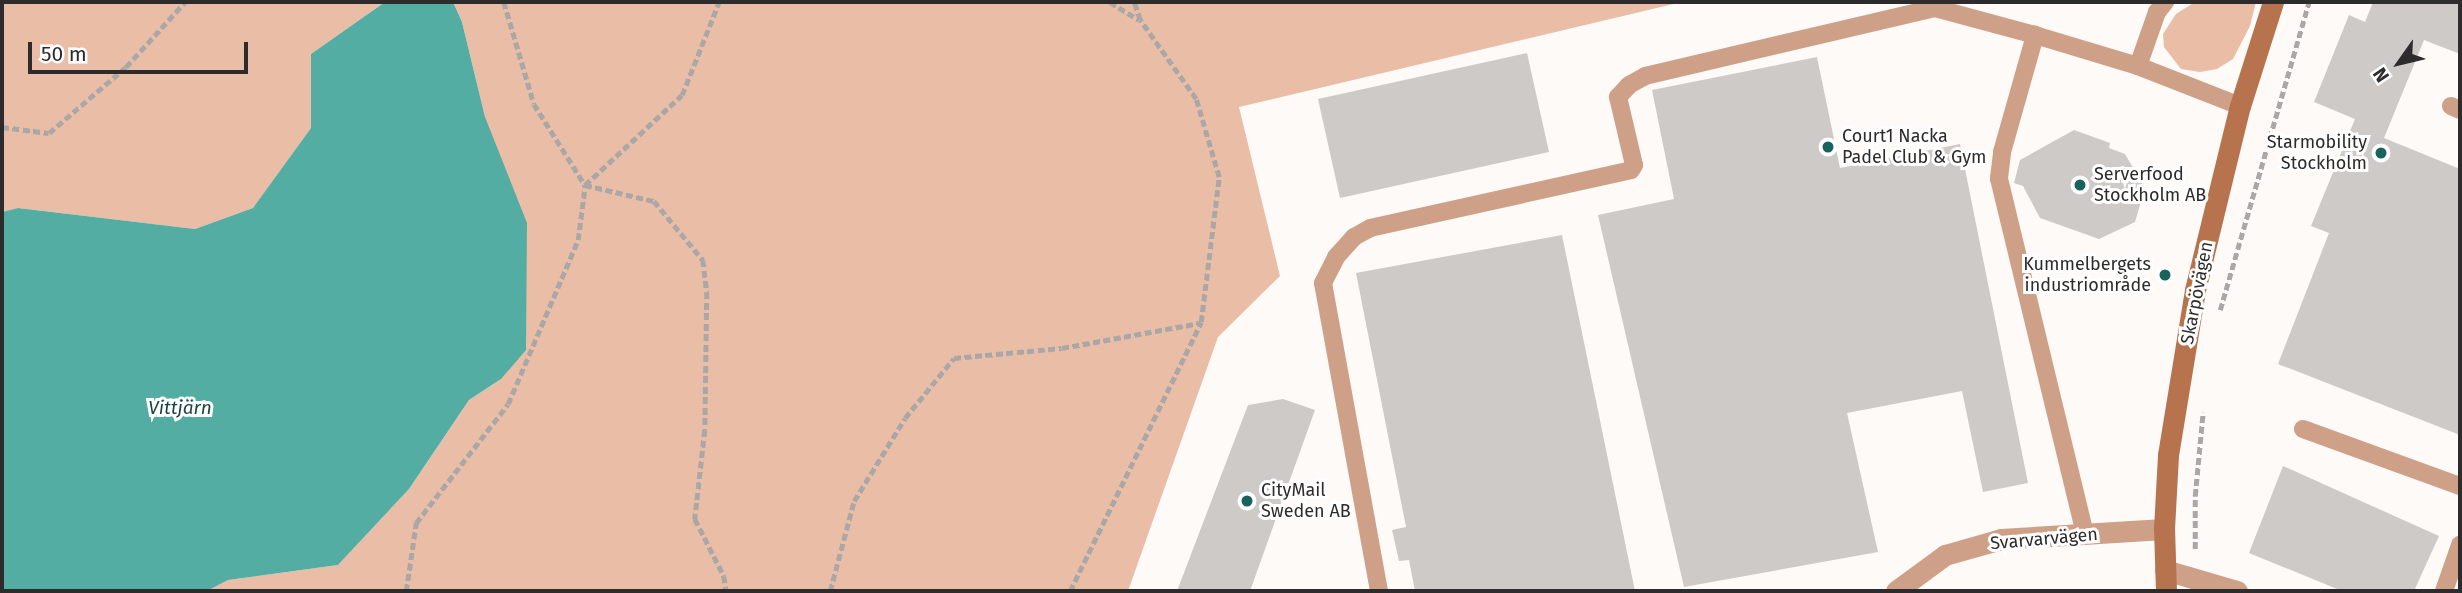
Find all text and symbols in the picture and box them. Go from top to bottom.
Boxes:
scale bar [32,28,252,72]
north arrow [2364,28,2434,98]
text: 50 m [41,41,87,67]
text: N [2368,63,2394,87]
place label: Court1 Nacka Padel Club & Gym [1842,126,1987,168]
place label: Starmobility Stockholm [2267,132,2367,174]
marker: Court1 Nacka Padel Club & Gym [1820,139,1836,155]
marker: Starmobility Stockholm [2373,145,2389,161]
place label: Serverfood Stockholm AB [2094,164,2206,206]
marker: Serverfood Stockholm AB [2072,177,2088,193]
street label: Skarpövägen [2176,240,2218,346]
place label: Kummelbergets industriområde [2023,254,2151,296]
marker: Kummelbergets industriområde [2157,267,2173,283]
water label: Vittjärn [148,397,212,419]
place label: CityMail Sweden AB [1261,480,1351,522]
marker: CityMail Sweden AB [1239,493,1255,509]
street label: Svarvarvägen [1989,524,2099,554]

